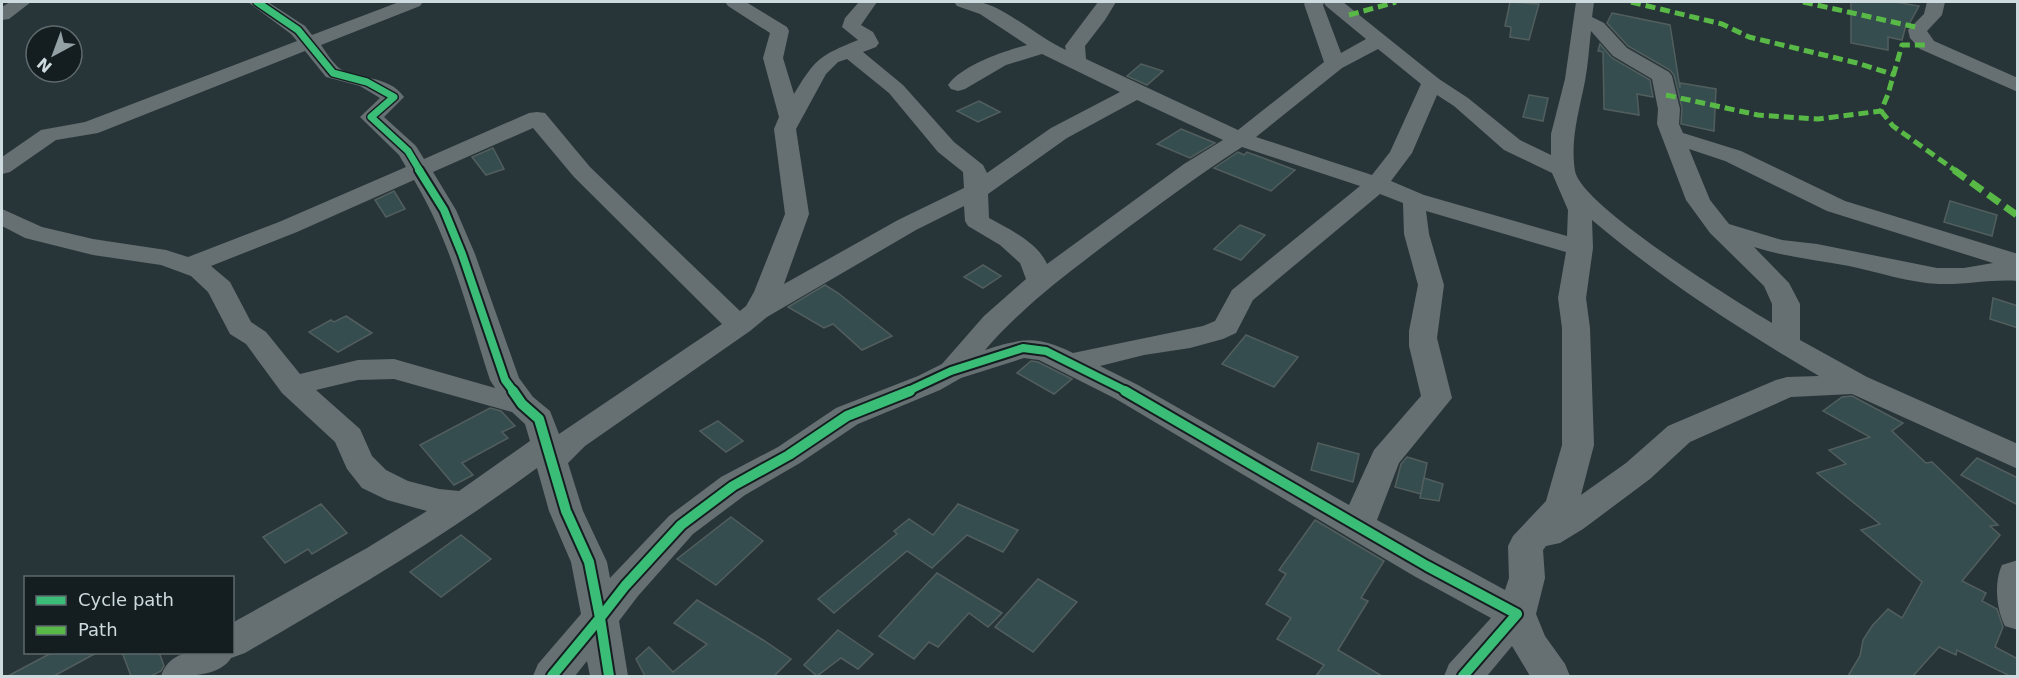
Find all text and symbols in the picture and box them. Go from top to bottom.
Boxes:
north arrow [24,24,84,84]
text: N [33,53,56,77]
legend [24,576,234,654]
text: Cycle path [78,589,174,610]
text: Path [78,619,118,640]

